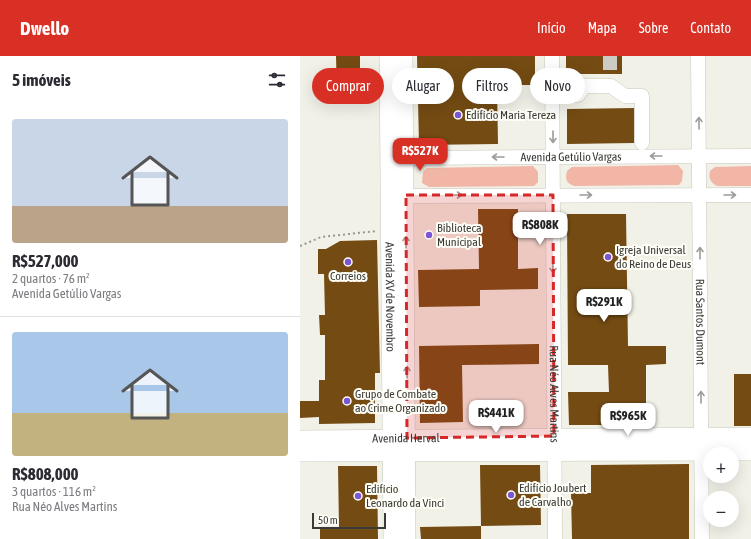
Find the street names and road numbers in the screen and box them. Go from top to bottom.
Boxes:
street label: Avenida Getúlio Vargas [520,150,622,164]
street label: Avenida XV de Novembro [383,242,397,352]
street label: Rua Santos Dumont [693,279,708,366]
street label: Rua Néo Alves Martins [547,345,561,443]
street label: Avenida Herval [372,431,441,446]

